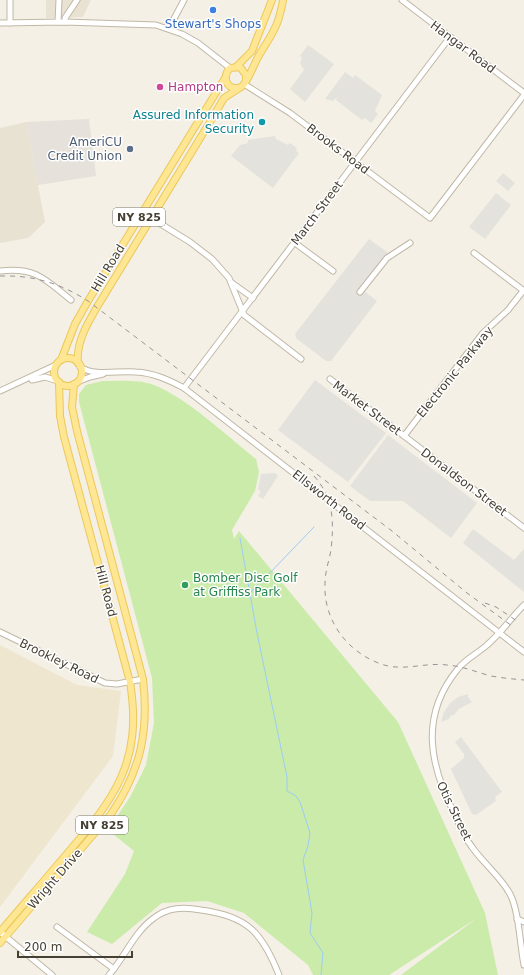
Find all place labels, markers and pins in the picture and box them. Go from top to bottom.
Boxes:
marker: Stewart's Shops [208,5,218,15]
place label: Stewart's Shops [165,17,261,31]
place label: Hampton [168,80,223,94]
marker: Hampton [155,82,165,92]
place label: Assured Information Security [133,108,254,136]
marker: Assured Information Security [257,117,267,127]
place label: AmeriCU Credit Union [47,135,122,163]
marker: AmeriCU Credit Union [125,144,135,154]
place label: Bomber Disc Golf at Griffiss Park [193,571,298,599]
marker: Bomber Disc Golf at Griffiss Park [180,580,190,590]

